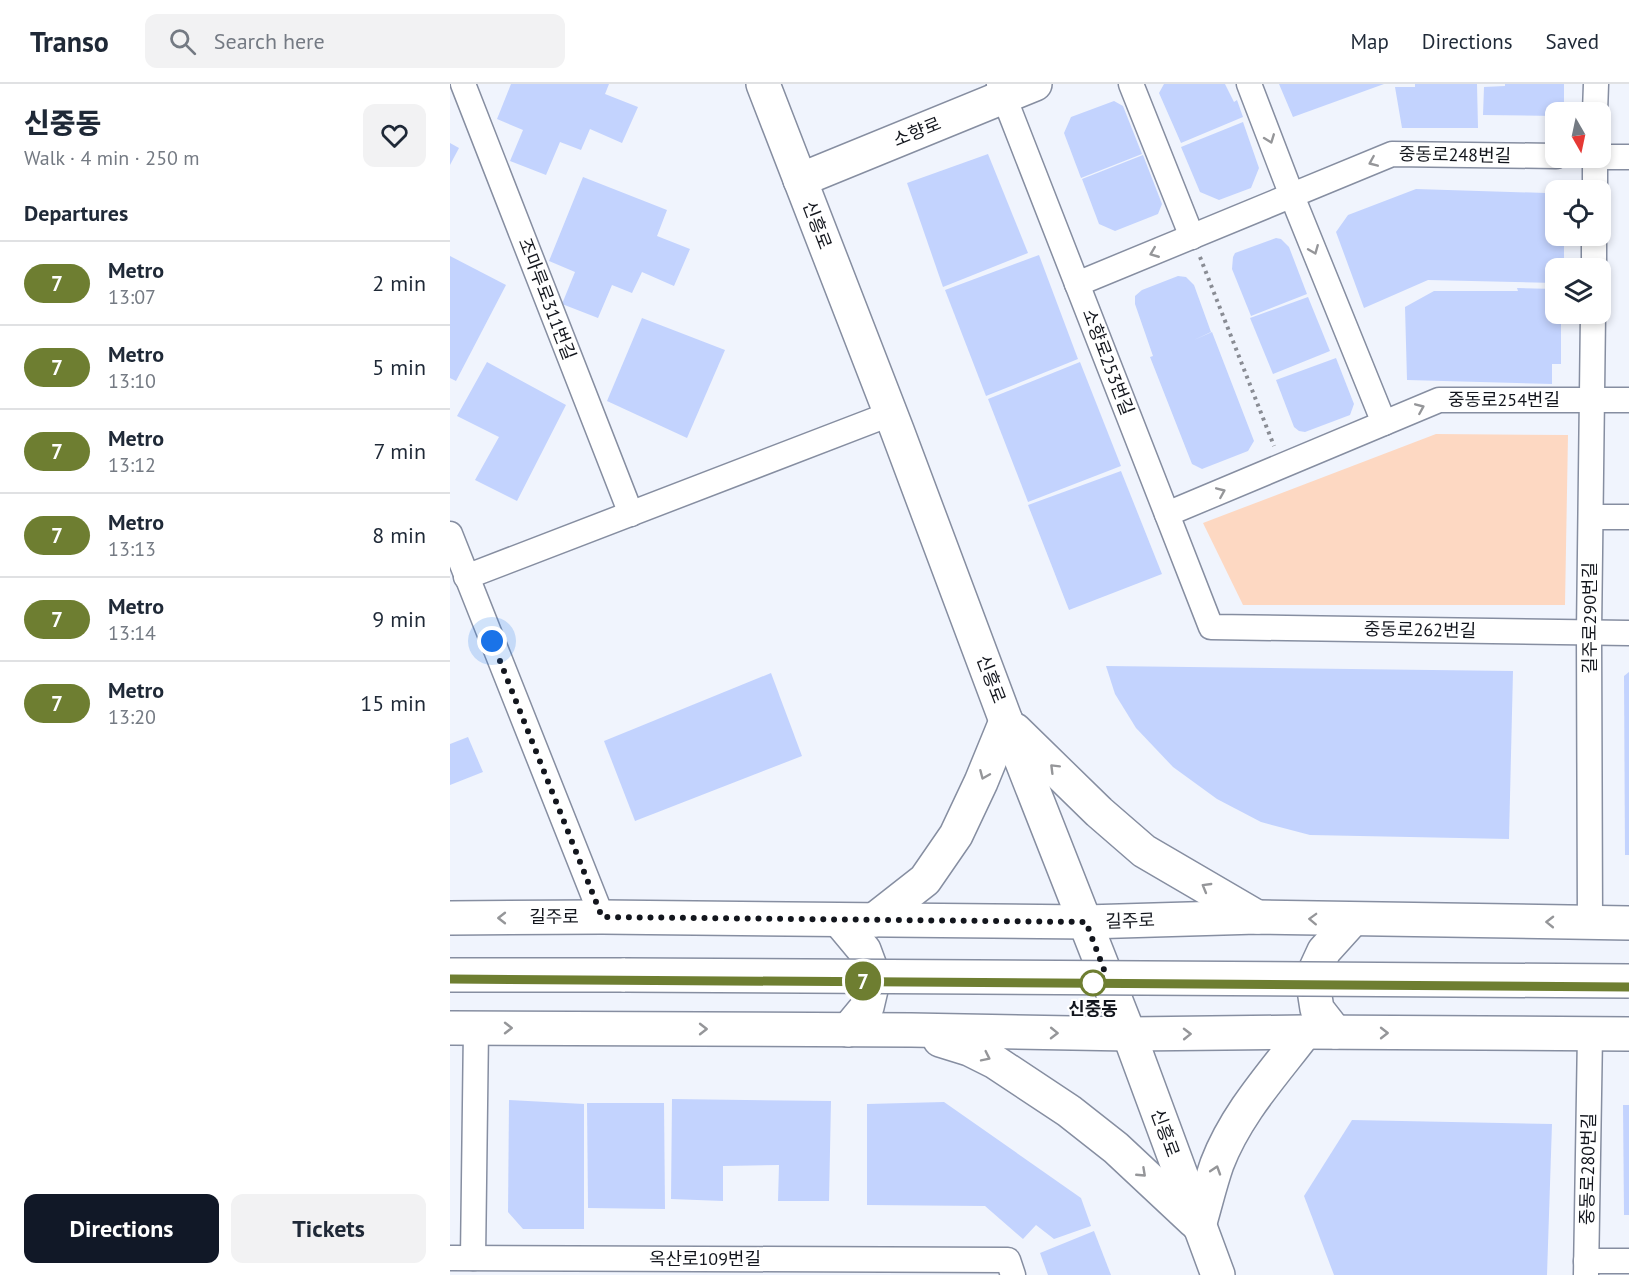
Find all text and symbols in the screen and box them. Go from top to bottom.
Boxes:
search box [145,14,565,68]
text: Transo [30,23,109,60]
icon: search [166,25,199,58]
text: Search here [214,27,325,55]
text: Map [1350,28,1389,55]
text: Directions [1422,28,1513,55]
text: Saved [1546,28,1599,55]
north arrow [1545,102,1611,168]
map controls [1545,102,1611,324]
text: 신중동 [24,104,101,141]
button: heart [363,104,426,167]
street label: 소향로 [889,112,944,152]
one-way arrow [1263,132,1275,143]
street label: 중동로248번길 [1399,142,1511,167]
text: Walk · 4 min · 250 m [24,145,200,171]
one-way arrow [1368,155,1379,167]
button: locate [1545,180,1611,246]
street label: 신흥로 [798,198,837,252]
text: Departures [24,199,128,227]
street label: 조마루로311번길 [514,235,581,363]
one-way arrow [1307,244,1319,255]
one-way arrow [1149,246,1160,258]
text: Metro [108,256,164,284]
button: layers [1545,258,1611,324]
text: 2 min [372,269,426,297]
text: 7 [51,270,63,297]
text: 13:07 [108,284,156,310]
street label: 소향로253번길 [1078,305,1139,418]
text: Metro [108,340,164,368]
text: 5 min [372,353,426,381]
text: 7 [51,354,63,381]
text: 13:10 [108,368,156,394]
street label: 중동로254번길 [1448,388,1560,411]
one-way arrow [1414,403,1425,415]
text: Metro [108,424,164,452]
text: 7 min [374,437,426,465]
text: 7 [51,438,63,465]
text: 13:12 [108,452,156,478]
one-way arrow [1214,487,1225,499]
text: Metro [108,508,164,536]
text: 8 min [372,521,426,549]
text: 7 [51,522,63,549]
text: 13:13 [108,536,156,562]
street label: 길주로290번길 [1578,562,1601,674]
text: Metro [108,592,164,620]
text: 9 min [372,605,426,633]
text: 7 [51,606,63,633]
street label: 중동로262번길 [1364,617,1476,642]
text: 13:14 [108,620,156,646]
your location [477,626,507,656]
street label: 신흥로 [972,652,1011,706]
text: Metro [108,676,164,704]
text: 15 min [360,689,426,717]
text: 7 [51,690,63,717]
text: 13:20 [108,704,156,730]
one-way arrow [1050,764,1061,775]
one-way arrow [979,768,991,779]
one-way arrow [1202,883,1212,895]
street label: 길주로 [529,905,579,928]
street label: 길주로 [1105,908,1155,933]
one-way arrow [497,912,506,924]
one-way arrow [1308,912,1317,925]
one-way arrow [1545,916,1554,929]
line badge: 7 [844,962,882,1000]
text: 7 [857,968,869,995]
marker: 신중동 [1080,970,1106,996]
place label: 신중동 [1068,997,1118,1020]
one-way arrow [504,1022,513,1034]
one-way arrow [699,1023,708,1035]
one-way arrow [1049,1027,1058,1039]
one-way arrow [1380,1027,1389,1039]
one-way arrow [1183,1028,1192,1040]
one-way arrow [980,1050,991,1062]
street label: 신흥로 [1146,1106,1185,1160]
street label: 중동로280번길 [1575,1113,1600,1225]
one-way arrow [1209,1165,1221,1176]
one-way arrow [1136,1166,1146,1177]
button: Directions [24,1194,219,1263]
button: Tickets [231,1194,426,1263]
street label: 옥산로109번길 [649,1247,761,1270]

